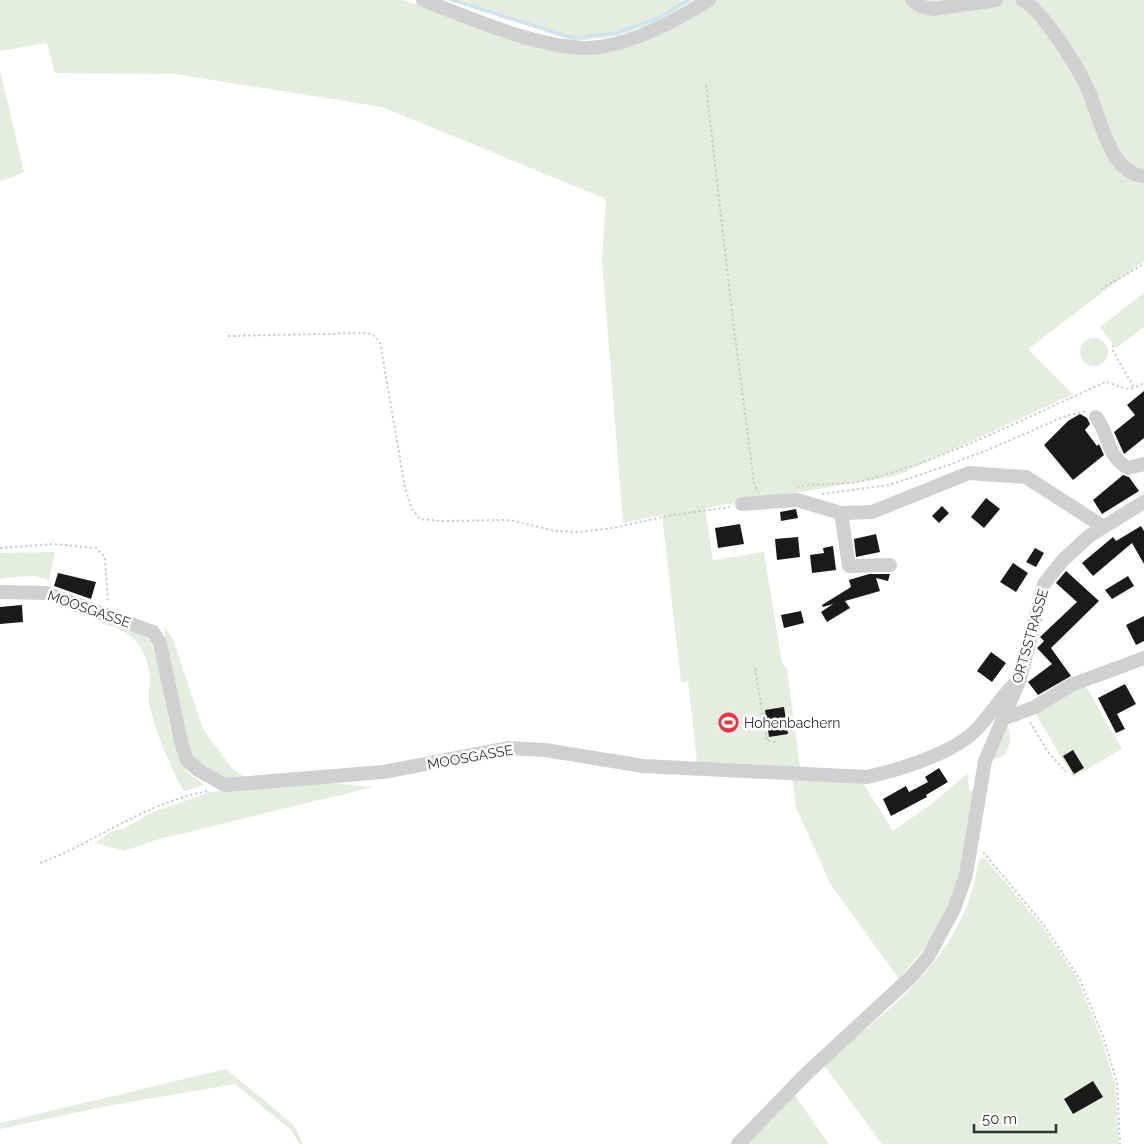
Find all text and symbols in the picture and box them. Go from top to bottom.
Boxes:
street label: MOOSGASSE [45,587,133,631]
street label: ORTSSTRASSE [1009,587,1051,685]
sports icon: Hohenbachern [716,711,740,735]
place label: Hohenbachern [744,715,841,731]
street label: MOOSGASSE [426,742,514,772]
scale bar [974,1102,1056,1134]
text: 50 m [982,1110,1017,1128]

